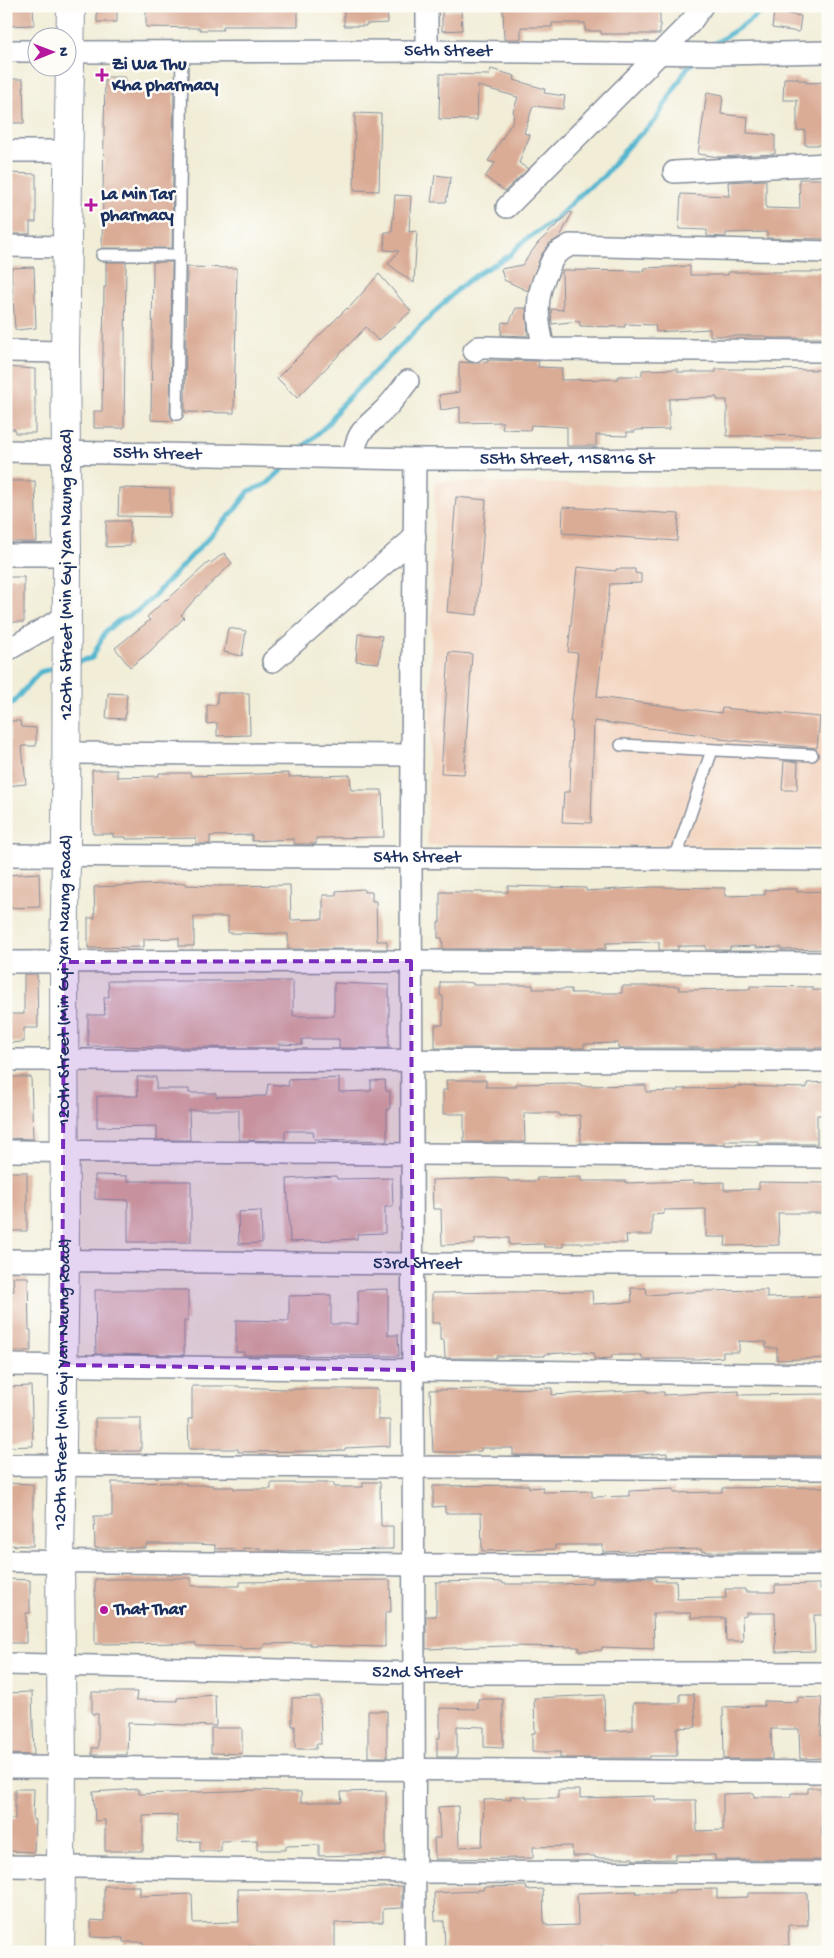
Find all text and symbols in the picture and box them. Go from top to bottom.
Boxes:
north arrow [28,28,78,78]
street label: 56th Street [404,40,494,62]
text: N [54,47,71,57]
place label: Zi Wa Thu Kha pharmacy [111,55,219,97]
marker: Zi Wa Thu Kha pharmacy [96,69,108,81]
place label: La Min Tar pharmacy [100,185,177,227]
marker: La Min Tar pharmacy [85,199,97,211]
street label: 120th Street (Min Gyi Yan Naung Road) [57,428,78,721]
street label: 55th Street [113,443,203,465]
street label: 55th Street, 115&116 St [480,449,656,470]
street label: 120th Street (Min Gyi Yan Naung Road) [53,834,77,1127]
street label: 54th Street [373,847,462,868]
street label: 120th Street (Min Gyi Yan Naung Road) [50,1238,76,1531]
street label: 53rd Street [373,1253,463,1275]
place label: That Thar [112,1600,188,1621]
marker: That Thar [98,1604,110,1616]
street label: 52nd Street [372,1662,463,1684]

